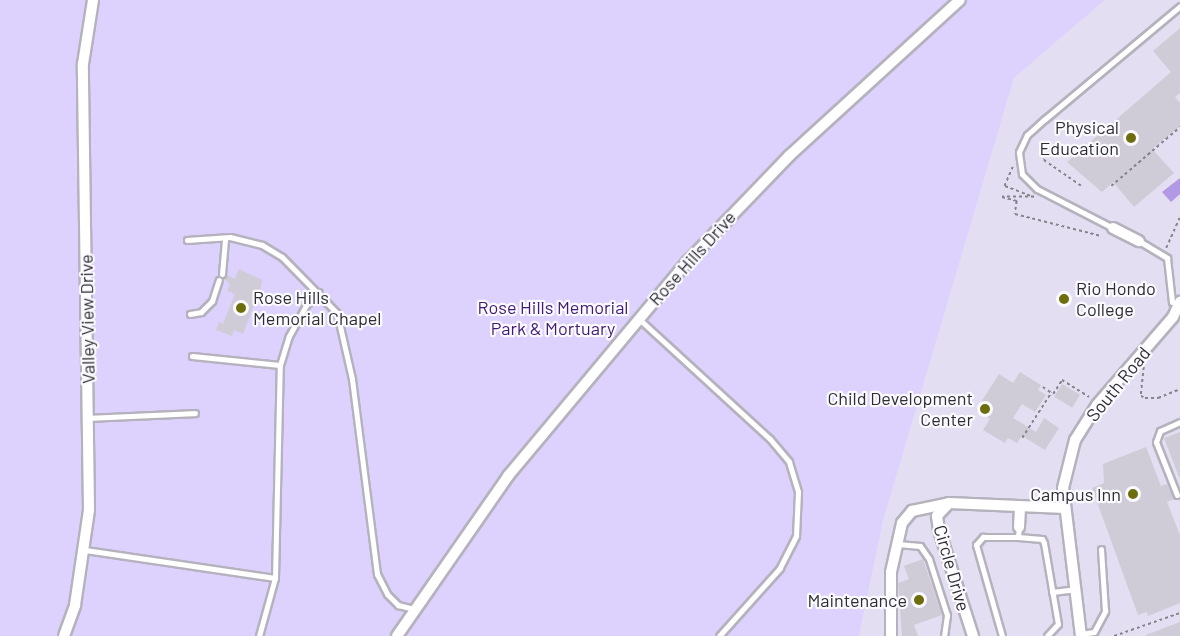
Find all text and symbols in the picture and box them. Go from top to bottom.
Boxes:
place label: Physical Education [1039,117,1119,160]
marker: Physical Education [1124,131,1138,145]
street label: Rose Hills Drive [644,206,740,310]
street label: Valley View Drive [75,254,99,384]
place label: Rio Hondo College [1076,278,1156,320]
place label: Rose Hills Memorial Chapel [253,287,381,330]
marker: Rio Hondo College [1057,292,1071,306]
park label: Rose Hills Memorial Park & Mortuary [477,297,629,340]
marker: Rose Hills Memorial Chapel [234,301,248,315]
street label: South Road [1081,342,1155,426]
place label: Child Development Center [827,388,973,430]
marker: Child Development Center [978,402,992,416]
place label: Campus Inn [1030,483,1121,505]
marker: Campus Inn [1126,487,1140,501]
street label: Circle Drive [929,522,975,614]
place label: Maintenance [807,589,907,611]
marker: Maintenance [912,593,926,607]

